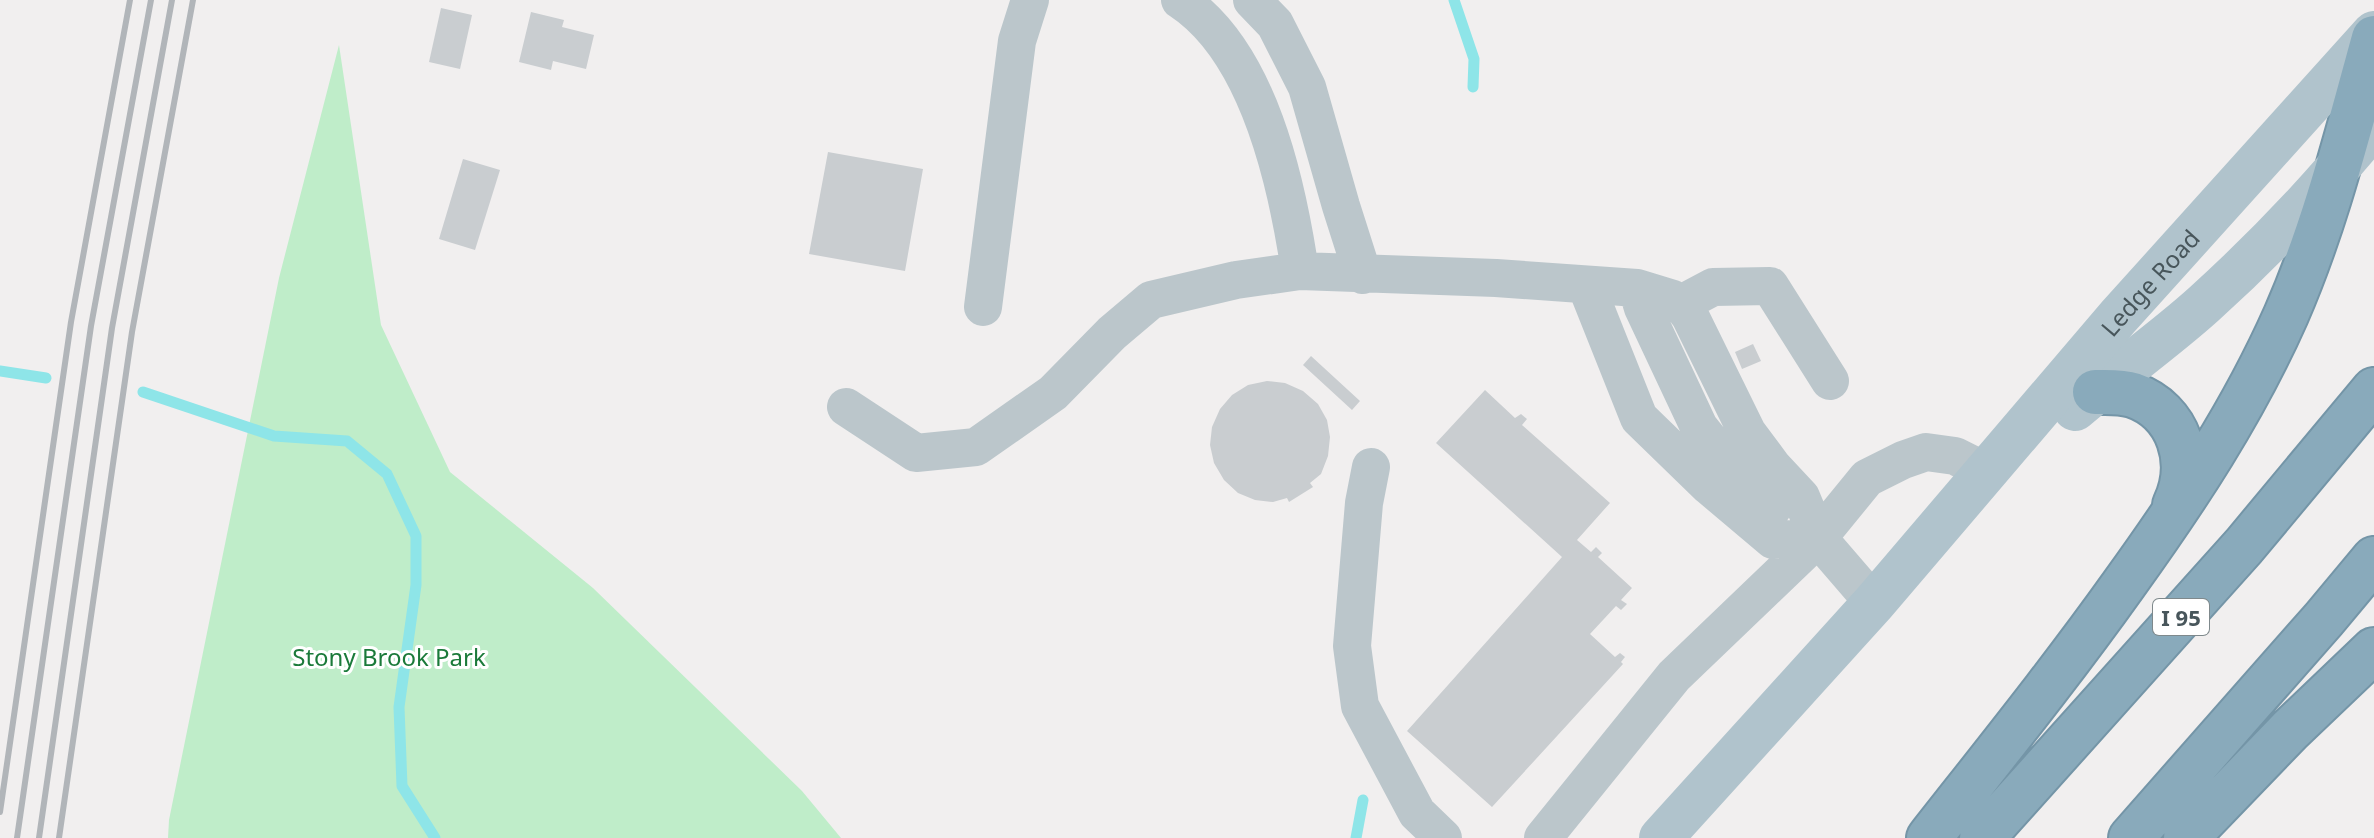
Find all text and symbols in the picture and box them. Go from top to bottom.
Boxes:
street label: Ledge Road [2093,222,2206,343]
road number: I 95 [2153,599,2209,635]
park label: Stony Brook Park [292,640,486,673]

